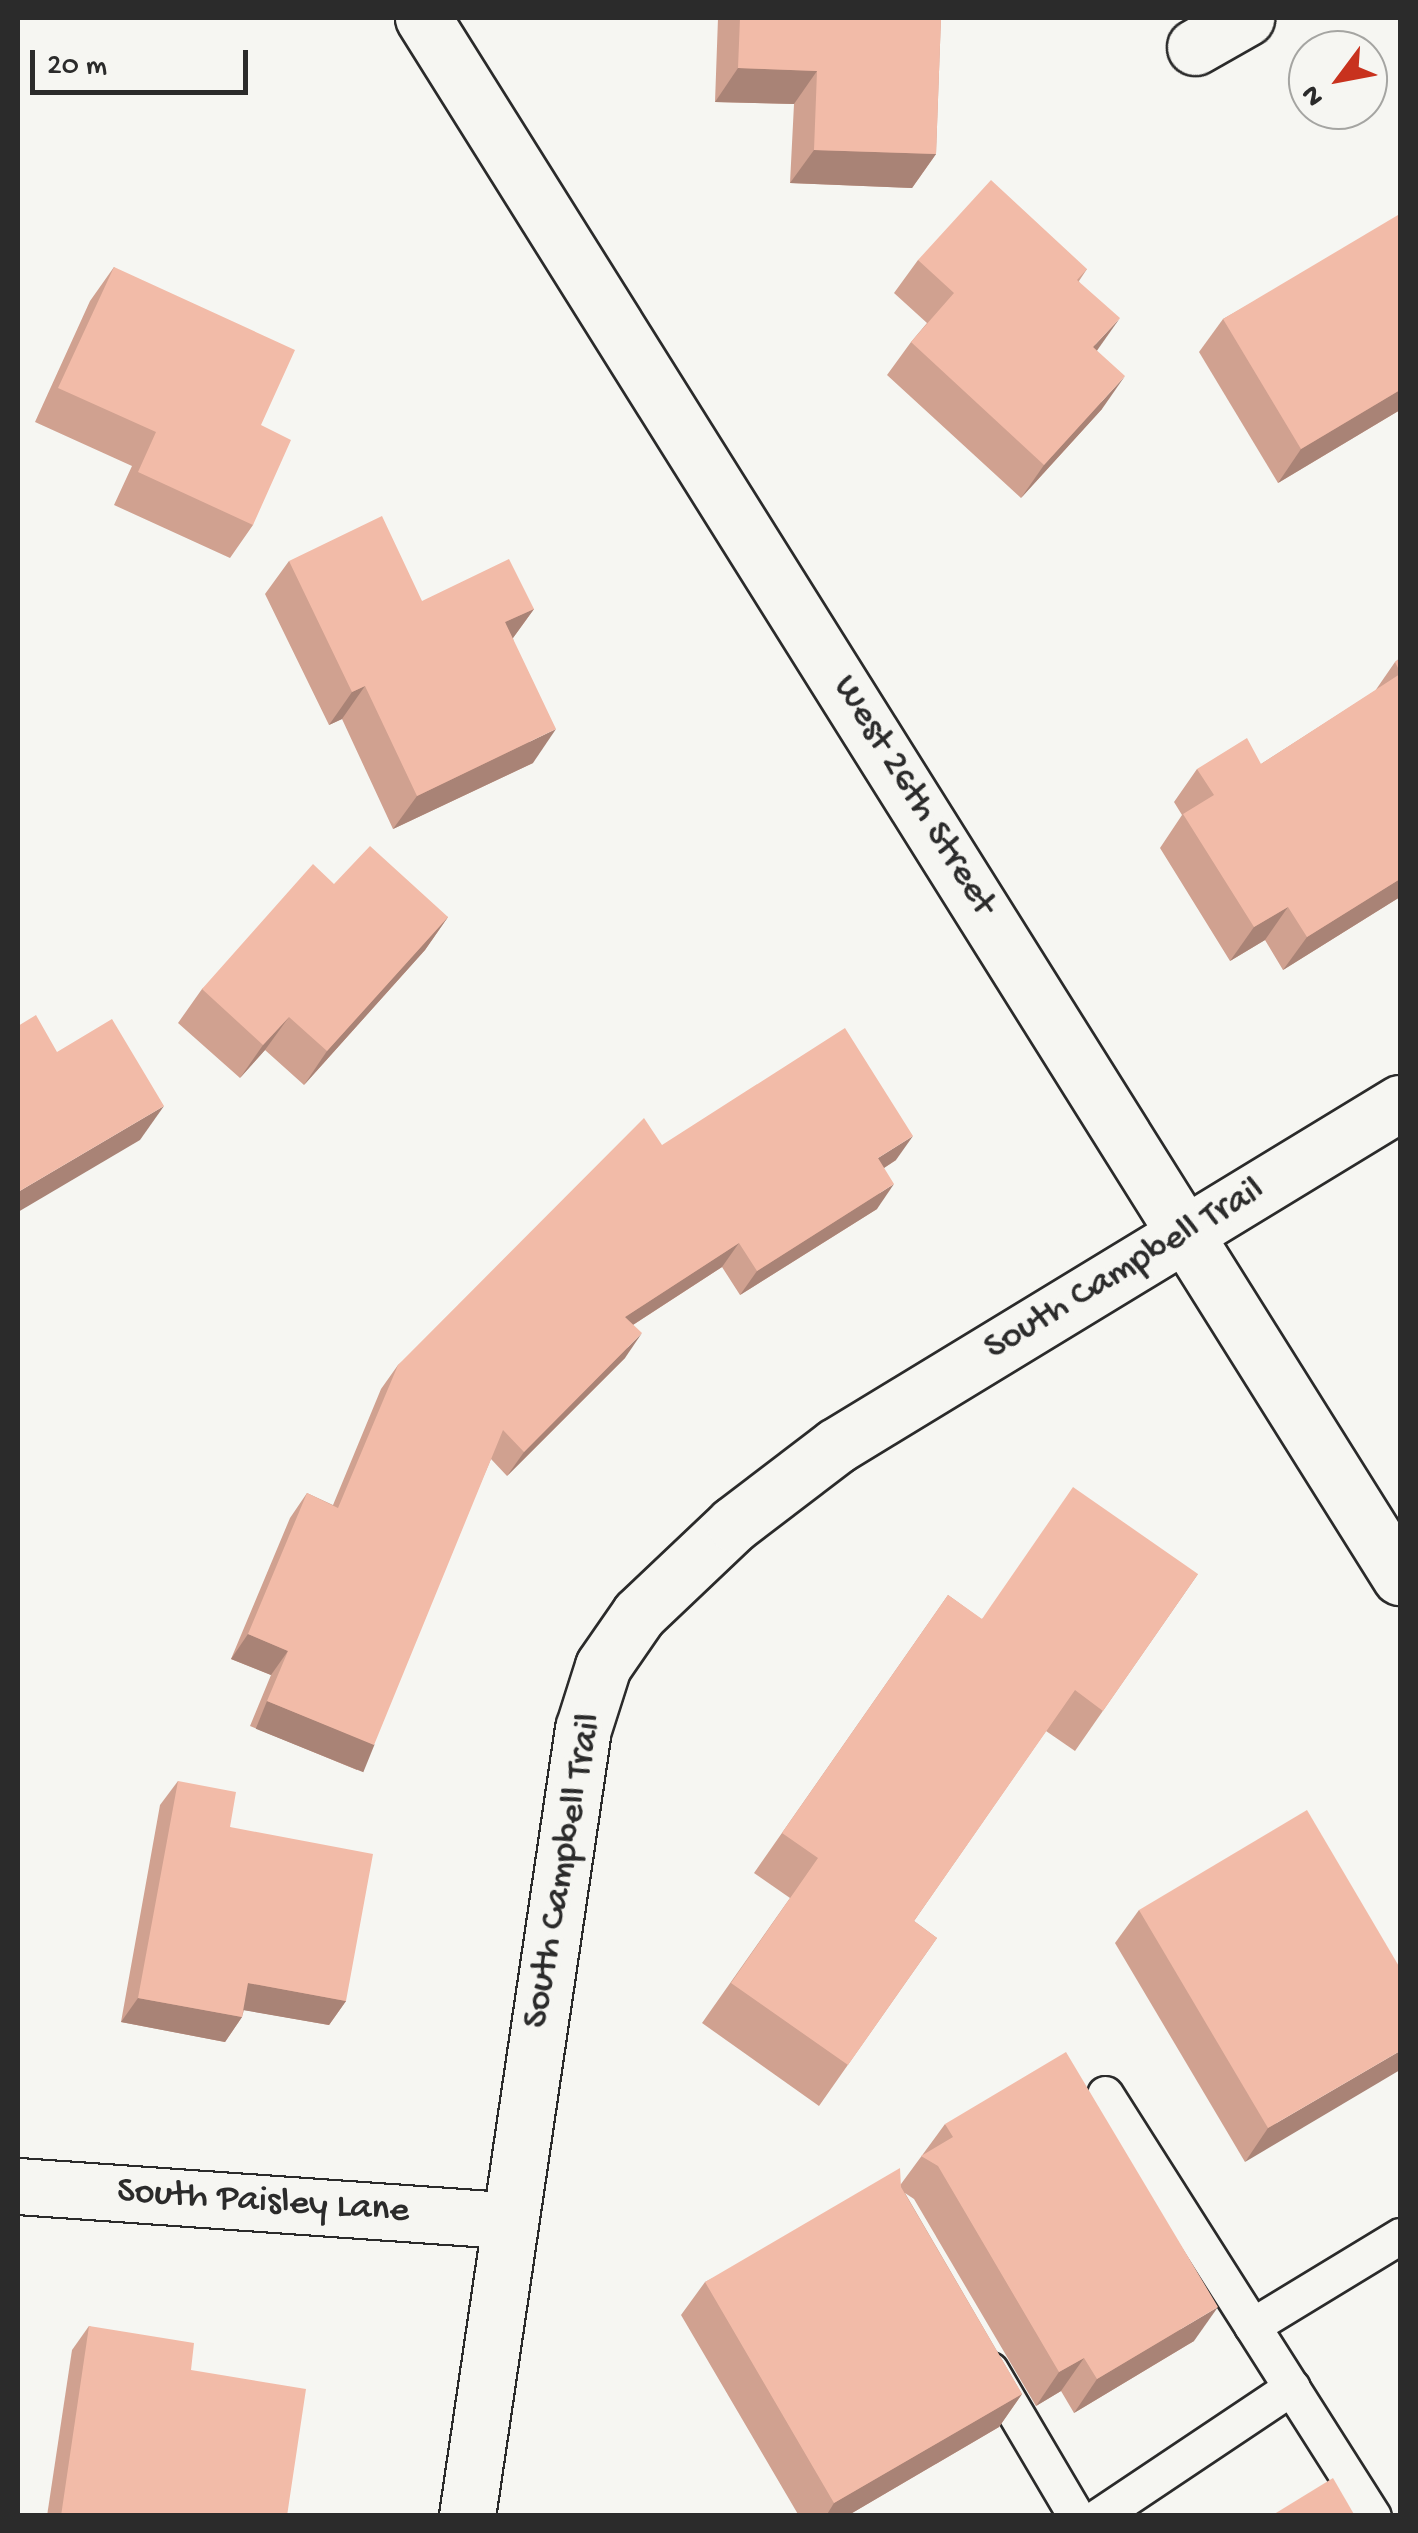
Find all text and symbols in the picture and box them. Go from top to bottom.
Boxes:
scale bar [35,30,252,92]
north arrow [1288,30,1388,130]
text: 20 m [47,50,107,85]
text: N [1295,79,1333,112]
street label: West 26th Street [821,668,1005,924]
street label: South Campbell Trail [977,1168,1273,1372]
street label: South Campbell Trail [514,1710,614,2032]
street label: South Paisley Lane [115,2170,411,2236]

